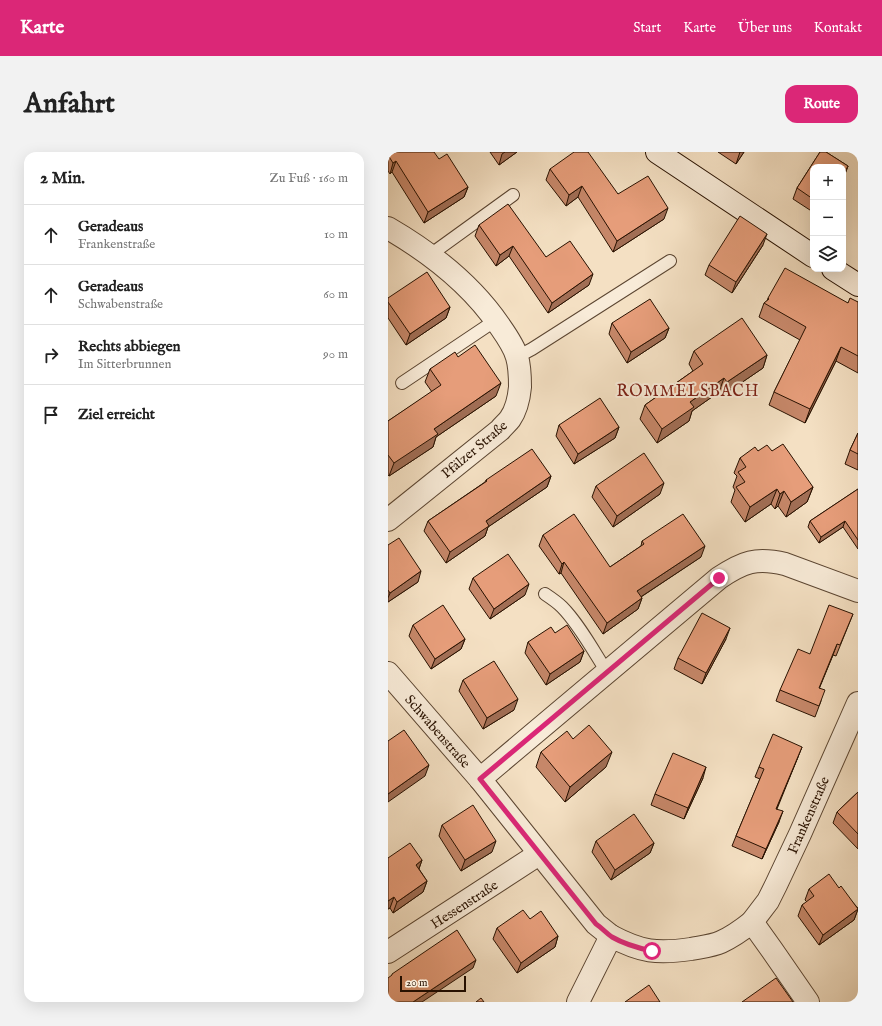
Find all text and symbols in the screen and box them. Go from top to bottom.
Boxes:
text: Karte [20,16,64,40]
text: Start [633,19,661,37]
text: Karte [683,19,716,37]
text: Über uns [738,19,792,37]
text: Kontakt [814,19,862,37]
button: Route [785,85,858,123]
text: Anfahrt [24,87,115,122]
map controls [810,164,846,272]
button: + [810,164,846,200]
text: 2 Min. [40,168,85,189]
text: Zu Fuß · 160 m [270,170,348,187]
button: − [810,200,846,236]
text: Geradeaus [78,217,143,236]
icon: ahead [40,224,62,246]
text: 10 m [324,226,348,243]
text: Frankenstraße [78,236,155,253]
button: layers [810,236,846,272]
text: Geradeaus [78,277,143,296]
icon: ahead [40,284,62,306]
text: 60 m [323,286,348,303]
text: Schwabenstraße [78,296,163,313]
text: Rechts abbiegen [78,337,181,356]
icon: right [40,344,62,366]
text: 90 m [323,346,348,363]
text: Im Sitterbrunnen [78,356,171,373]
district label: ROMMELSBACH [616,382,760,402]
icon: arrive [40,404,62,426]
text: Ziel erreicht [78,405,155,424]
street label: Pfälzer Straße [438,416,512,483]
route end [710,569,728,587]
street label: Schwabenstraße [400,691,474,773]
street label: Frankenstraße [784,773,834,857]
street label: Hessenstraße [428,876,502,933]
route start [643,942,661,960]
scale bar [400,974,466,993]
text: 20 m [406,976,427,990]

